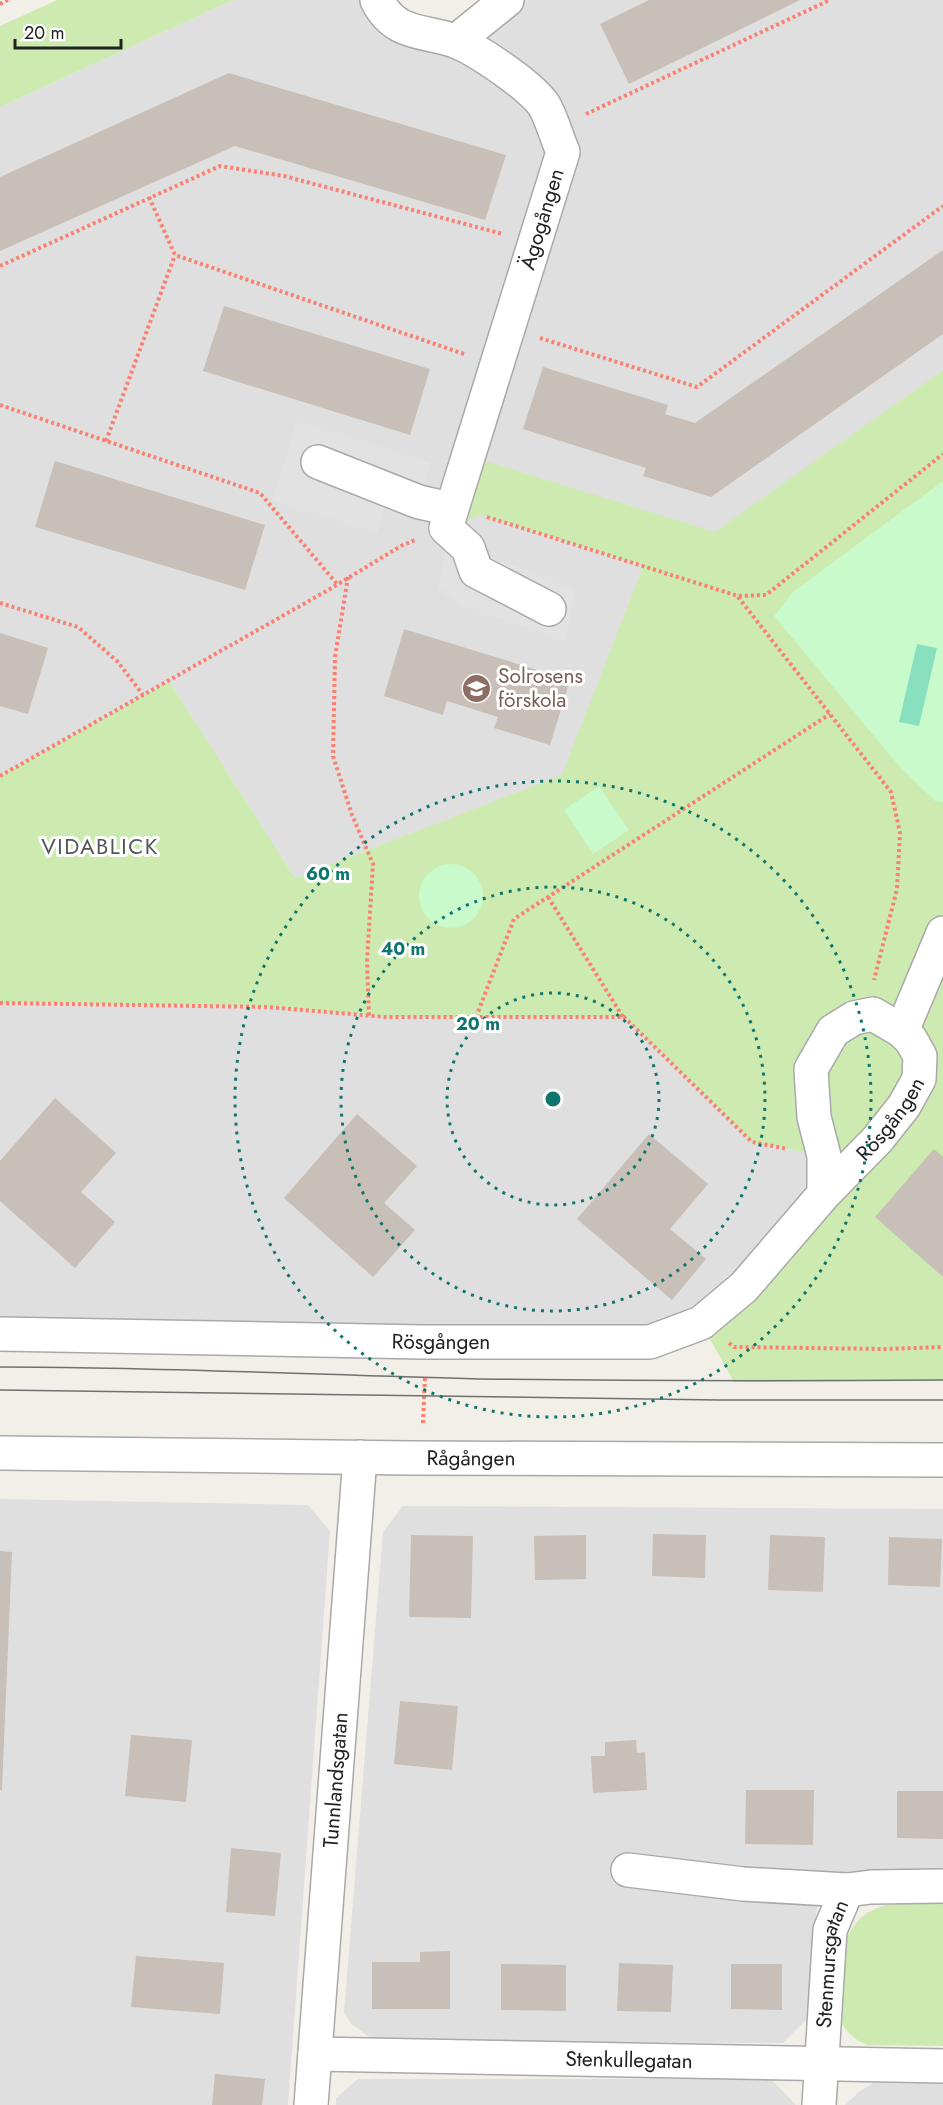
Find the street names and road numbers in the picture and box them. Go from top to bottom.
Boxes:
street label: Ägogången [512,165,572,273]
street label: Rösgången [849,1072,932,1168]
street label: Rösgången [391,1326,490,1357]
street label: Rågången [426,1443,516,1473]
street label: Tunnlandsgatan [315,1711,356,1849]
street label: Stenmursgatan [809,1895,856,2029]
street label: Stenkullegatan [565,2044,693,2076]

